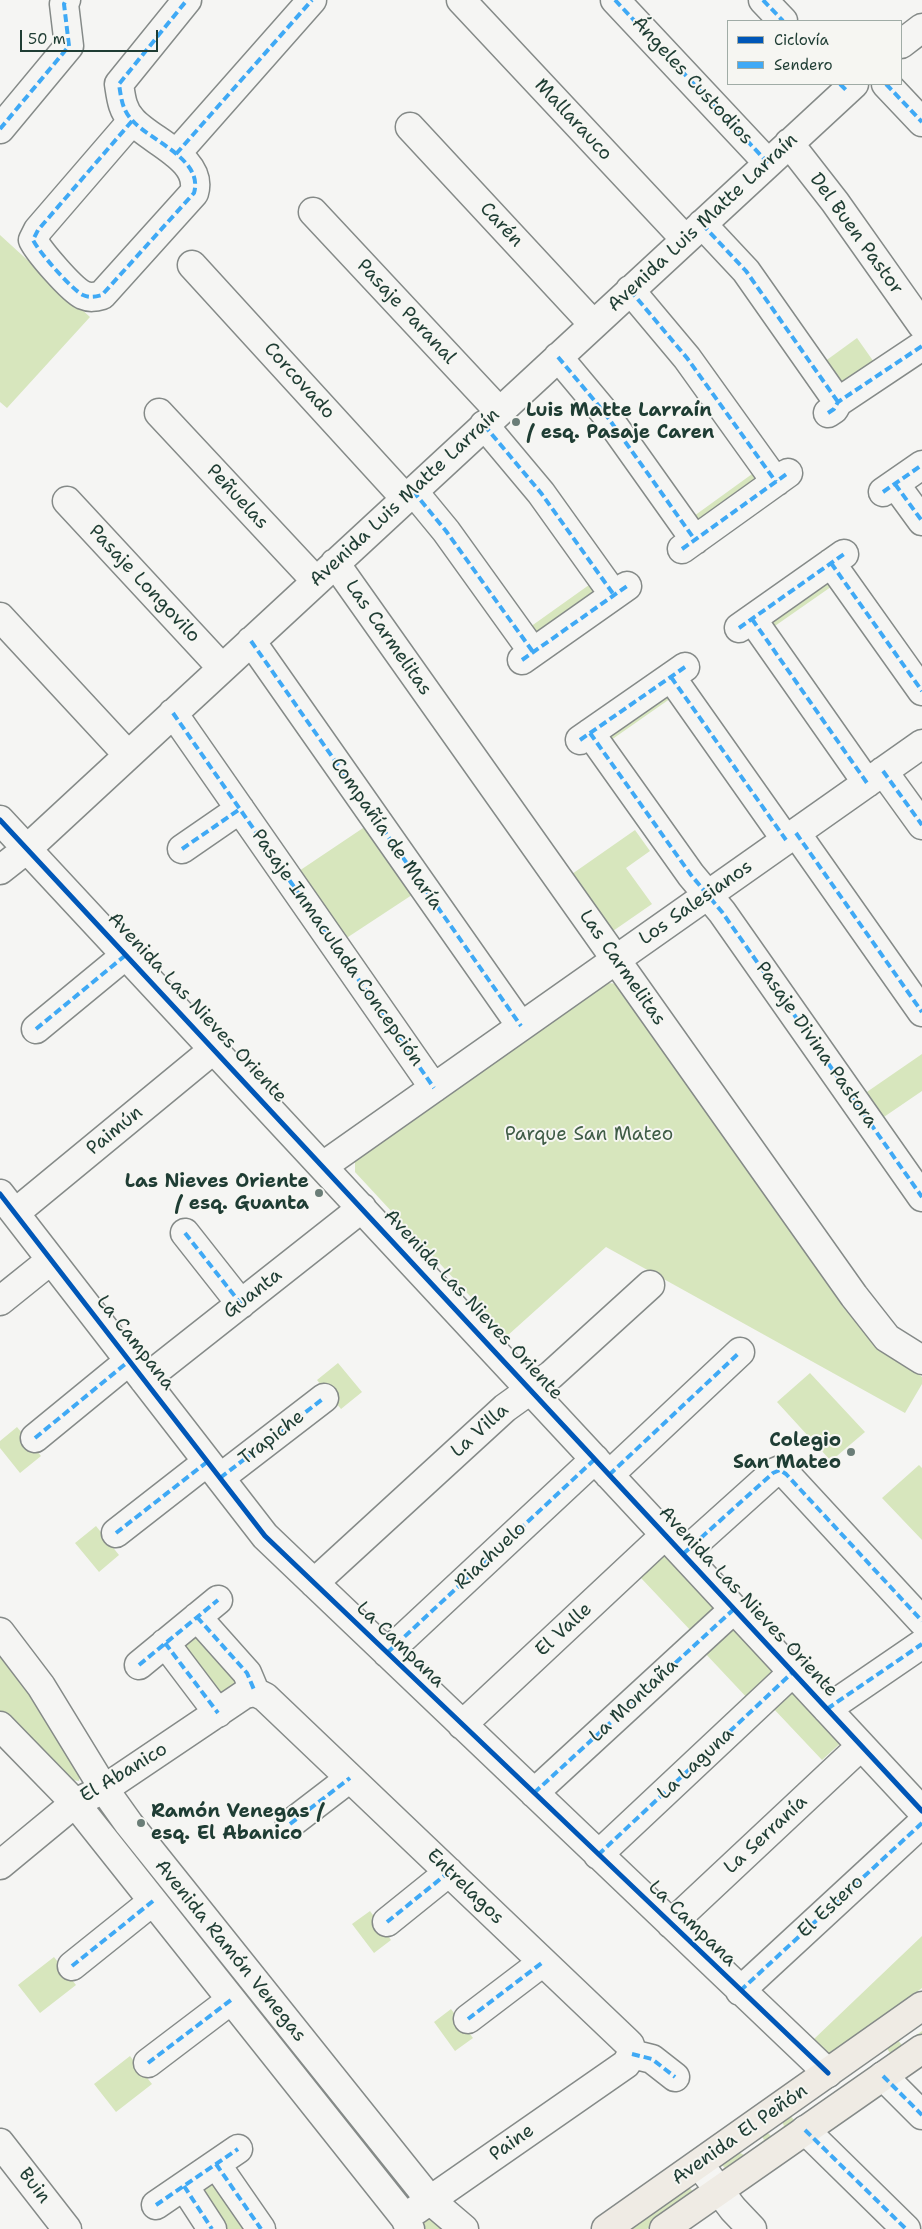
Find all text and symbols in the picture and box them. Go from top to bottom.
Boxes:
street label: Ángeles Custodios [627,12,757,150]
scale bar [22,20,160,52]
legend [727,20,902,85]
text: 50 m [28,29,66,49]
text: Ciclovía [774,30,829,50]
text: Sendero [774,55,833,75]
street label: Mallarauco [529,74,617,166]
street label: Avenida Luis Matte Larraín [603,129,803,317]
street label: Del Buen Pastor [804,169,908,299]
street label: Carén [475,198,527,252]
street label: Pasaje Paranal [352,255,460,369]
street label: Corcovado [259,338,339,424]
place label: Luis Matte Larraín / esq. Pasaje Caren [526,400,714,444]
street label: Avenida Luis Matte Larraín [305,404,505,592]
marker: Luis Matte Larraín / esq. Pasaje Caren [510,416,522,428]
street label: Peñuelas [201,460,273,534]
street label: Pasaje Longovilo [84,520,204,648]
street label: Las Carmelitas [340,576,436,700]
street label: Compañía de María [325,754,447,914]
street label: Pasaje Inmaculada Concepción [246,825,428,1071]
street label: Los Salesianos [635,855,757,951]
street label: Las Carmelitas [574,906,670,1030]
street label: Avenida Las Nieves Oriente [103,908,291,1108]
street label: Pasaje Divina Pastora [750,958,882,1132]
street label: Paimún [82,1101,148,1161]
park label: Parque San Mateo [505,1124,673,1146]
place label: Las Nieves Oriente / esq. Guanta [125,1171,309,1215]
marker: Las Nieves Oriente / esq. Guanta [313,1187,325,1199]
street label: Avenida Las Nieves Oriente [379,1205,567,1405]
street label: Guanta [219,1264,287,1324]
street label: La Campana [91,1291,179,1395]
street label: La Villa [446,1399,514,1463]
street label: Trapiche [235,1405,309,1471]
place label: Colegio San Mateo [733,1430,841,1474]
marker: Colegio San Mateo [845,1446,857,1458]
street label: Avenida Las Nieves Oriente [654,1502,842,1702]
street label: Riachuelo [451,1517,531,1595]
street label: La Campana [351,1597,449,1693]
street label: El Valle [531,1598,597,1662]
street label: La Montaña [585,1654,683,1748]
street label: La Laguna [653,1723,739,1805]
street label: El Abanico [76,1738,172,1808]
street label: La Serranía [720,1791,812,1879]
place label: Ramón Venegas / esq. El Abanico [151,1801,324,1845]
marker: Ramón Venegas / esq. El Abanico [135,1817,147,1829]
street label: Entrelagos [422,1844,508,1930]
street label: Avenida Ramón Venegas [149,1855,311,2047]
street label: El Estero [793,1871,869,1943]
street label: La Campana [643,1876,741,1972]
street label: Avenida El Peñón [668,2080,812,2190]
street label: Paine [485,2120,539,2166]
street label: Buin [13,2164,55,2208]

